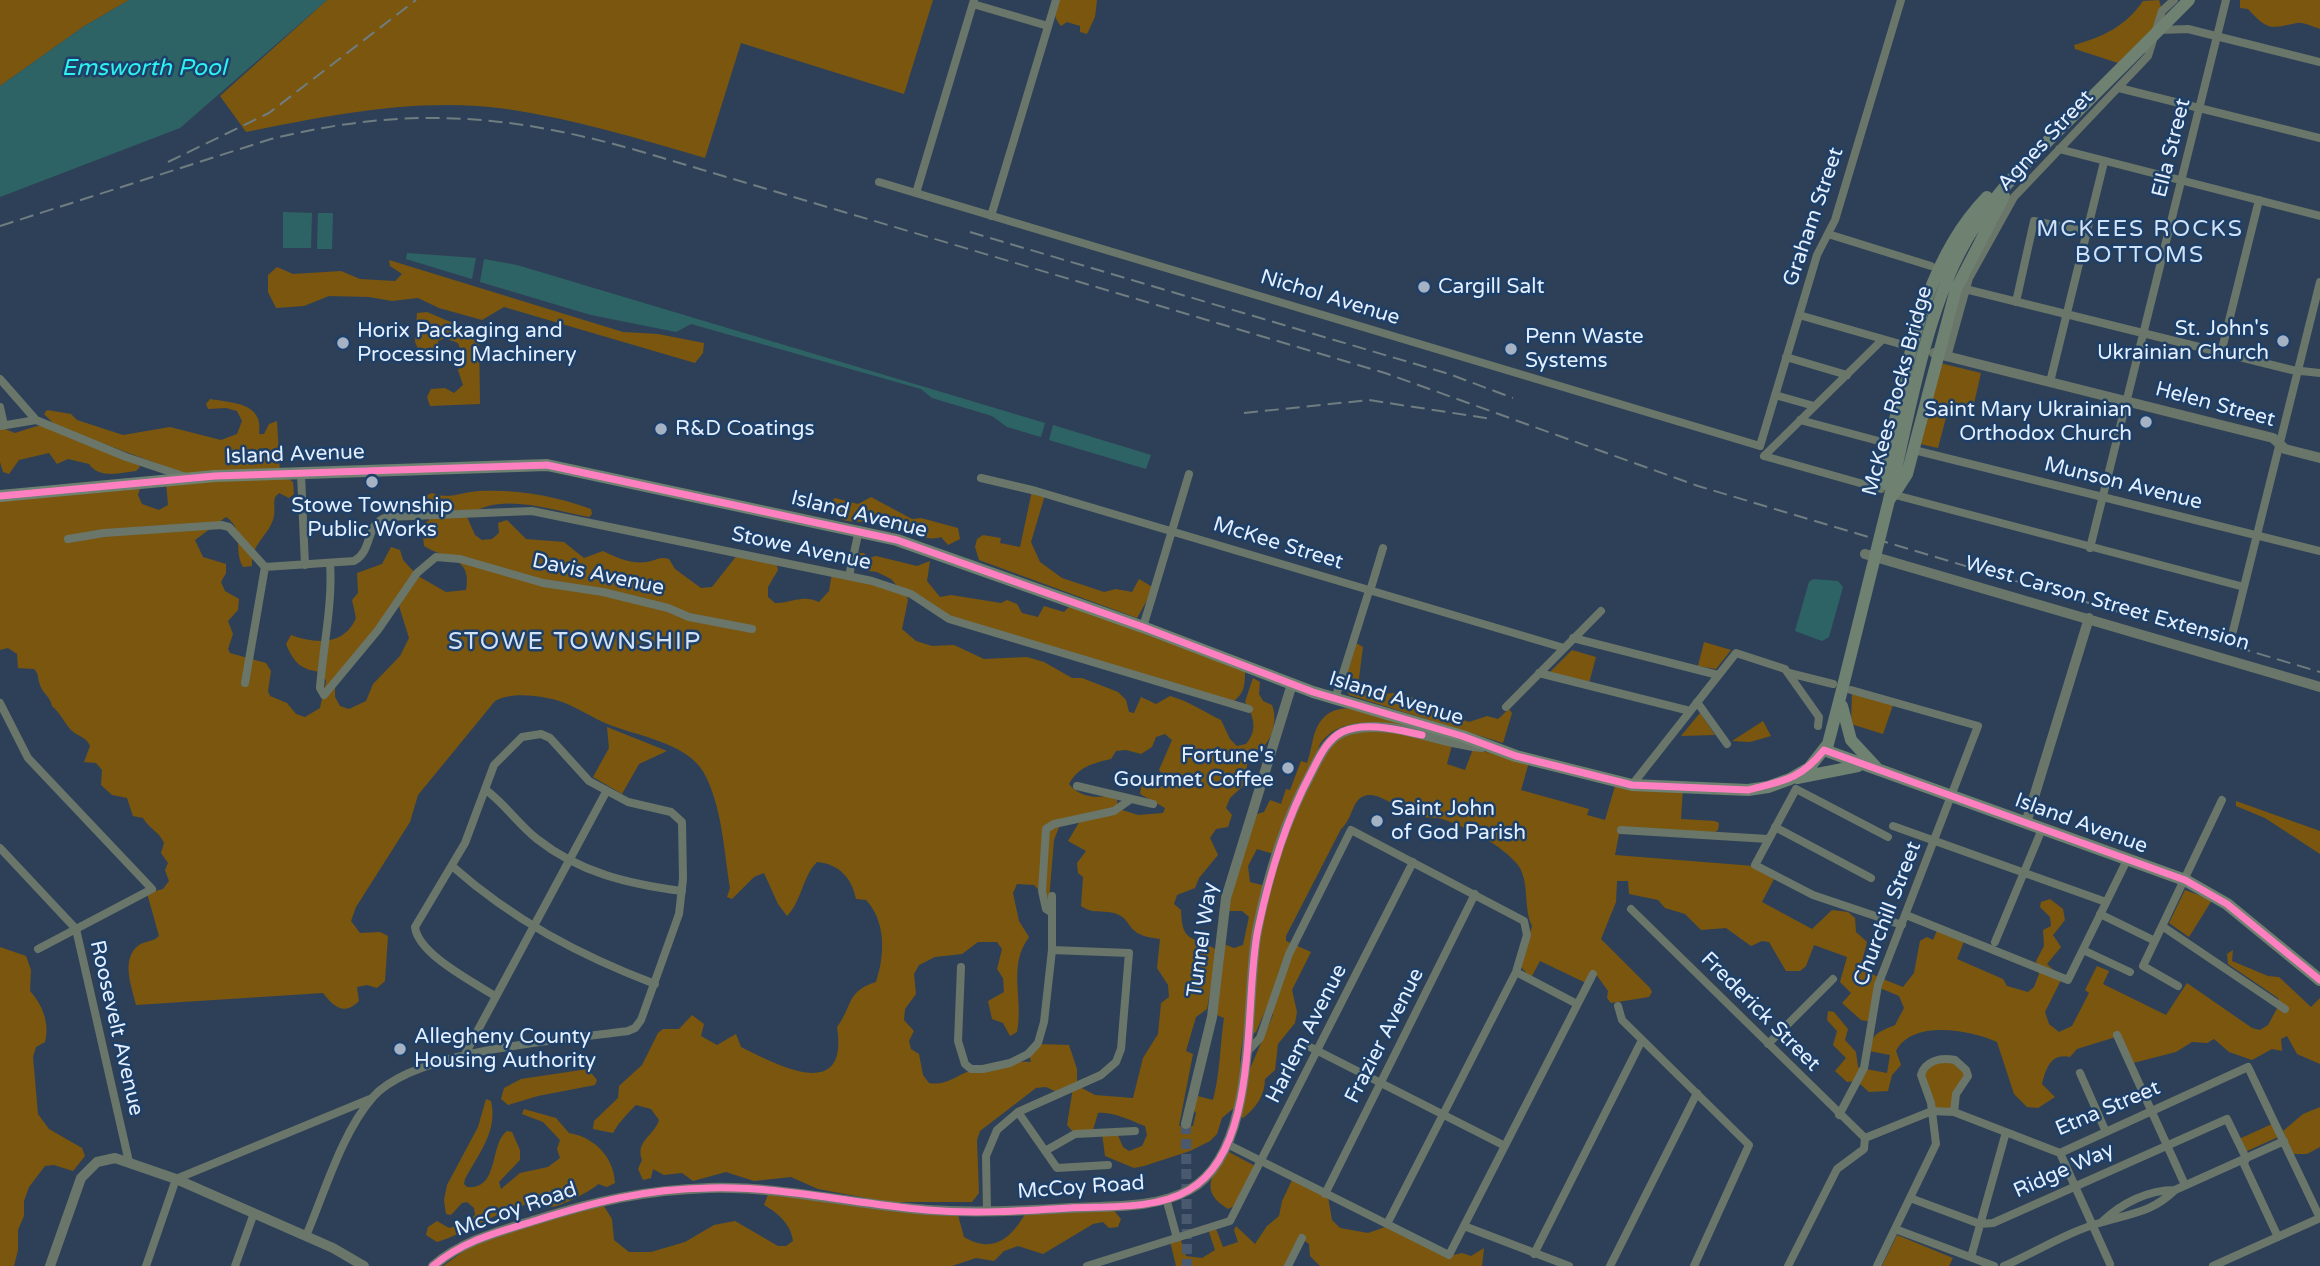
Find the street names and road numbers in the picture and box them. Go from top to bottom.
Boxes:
street label: Agnes Street [1993,85,2099,197]
street label: Ella Street [2148,96,2196,200]
street label: Graham Street [1778,144,1850,290]
street label: Nichol Avenue [1257,265,1403,331]
street label: McKees Rocks Bridge [1858,283,1938,499]
street label: Helen Street [2152,377,2278,433]
street label: Island Avenue [225,440,365,470]
street label: Munson Avenue [2041,452,2205,516]
street label: Island Avenue [788,486,930,544]
street label: McKee Street [1210,512,1346,576]
street label: Stowe Avenue [729,522,873,576]
street label: Davis Avenue [530,549,666,601]
street label: West Carson Street Extension [1962,551,2252,657]
street label: Island Avenue [1326,667,1466,731]
street label: Island Avenue [2011,788,2151,860]
street label: Churchill Street [1849,838,1927,990]
street label: Tunnel Way [1182,881,1224,999]
street label: Roosevelt Avenue [84,938,148,1118]
street label: Frederick Street [1695,947,1825,1077]
street label: Harlem Avenue [1261,960,1353,1108]
street label: Frazier Avenue [1340,964,1430,1108]
street label: Etna Street [2052,1076,2164,1142]
street label: Ridge Way [2010,1138,2118,1204]
street label: McCoy Road [1017,1171,1145,1205]
street label: McCoy Road [452,1177,580,1243]

